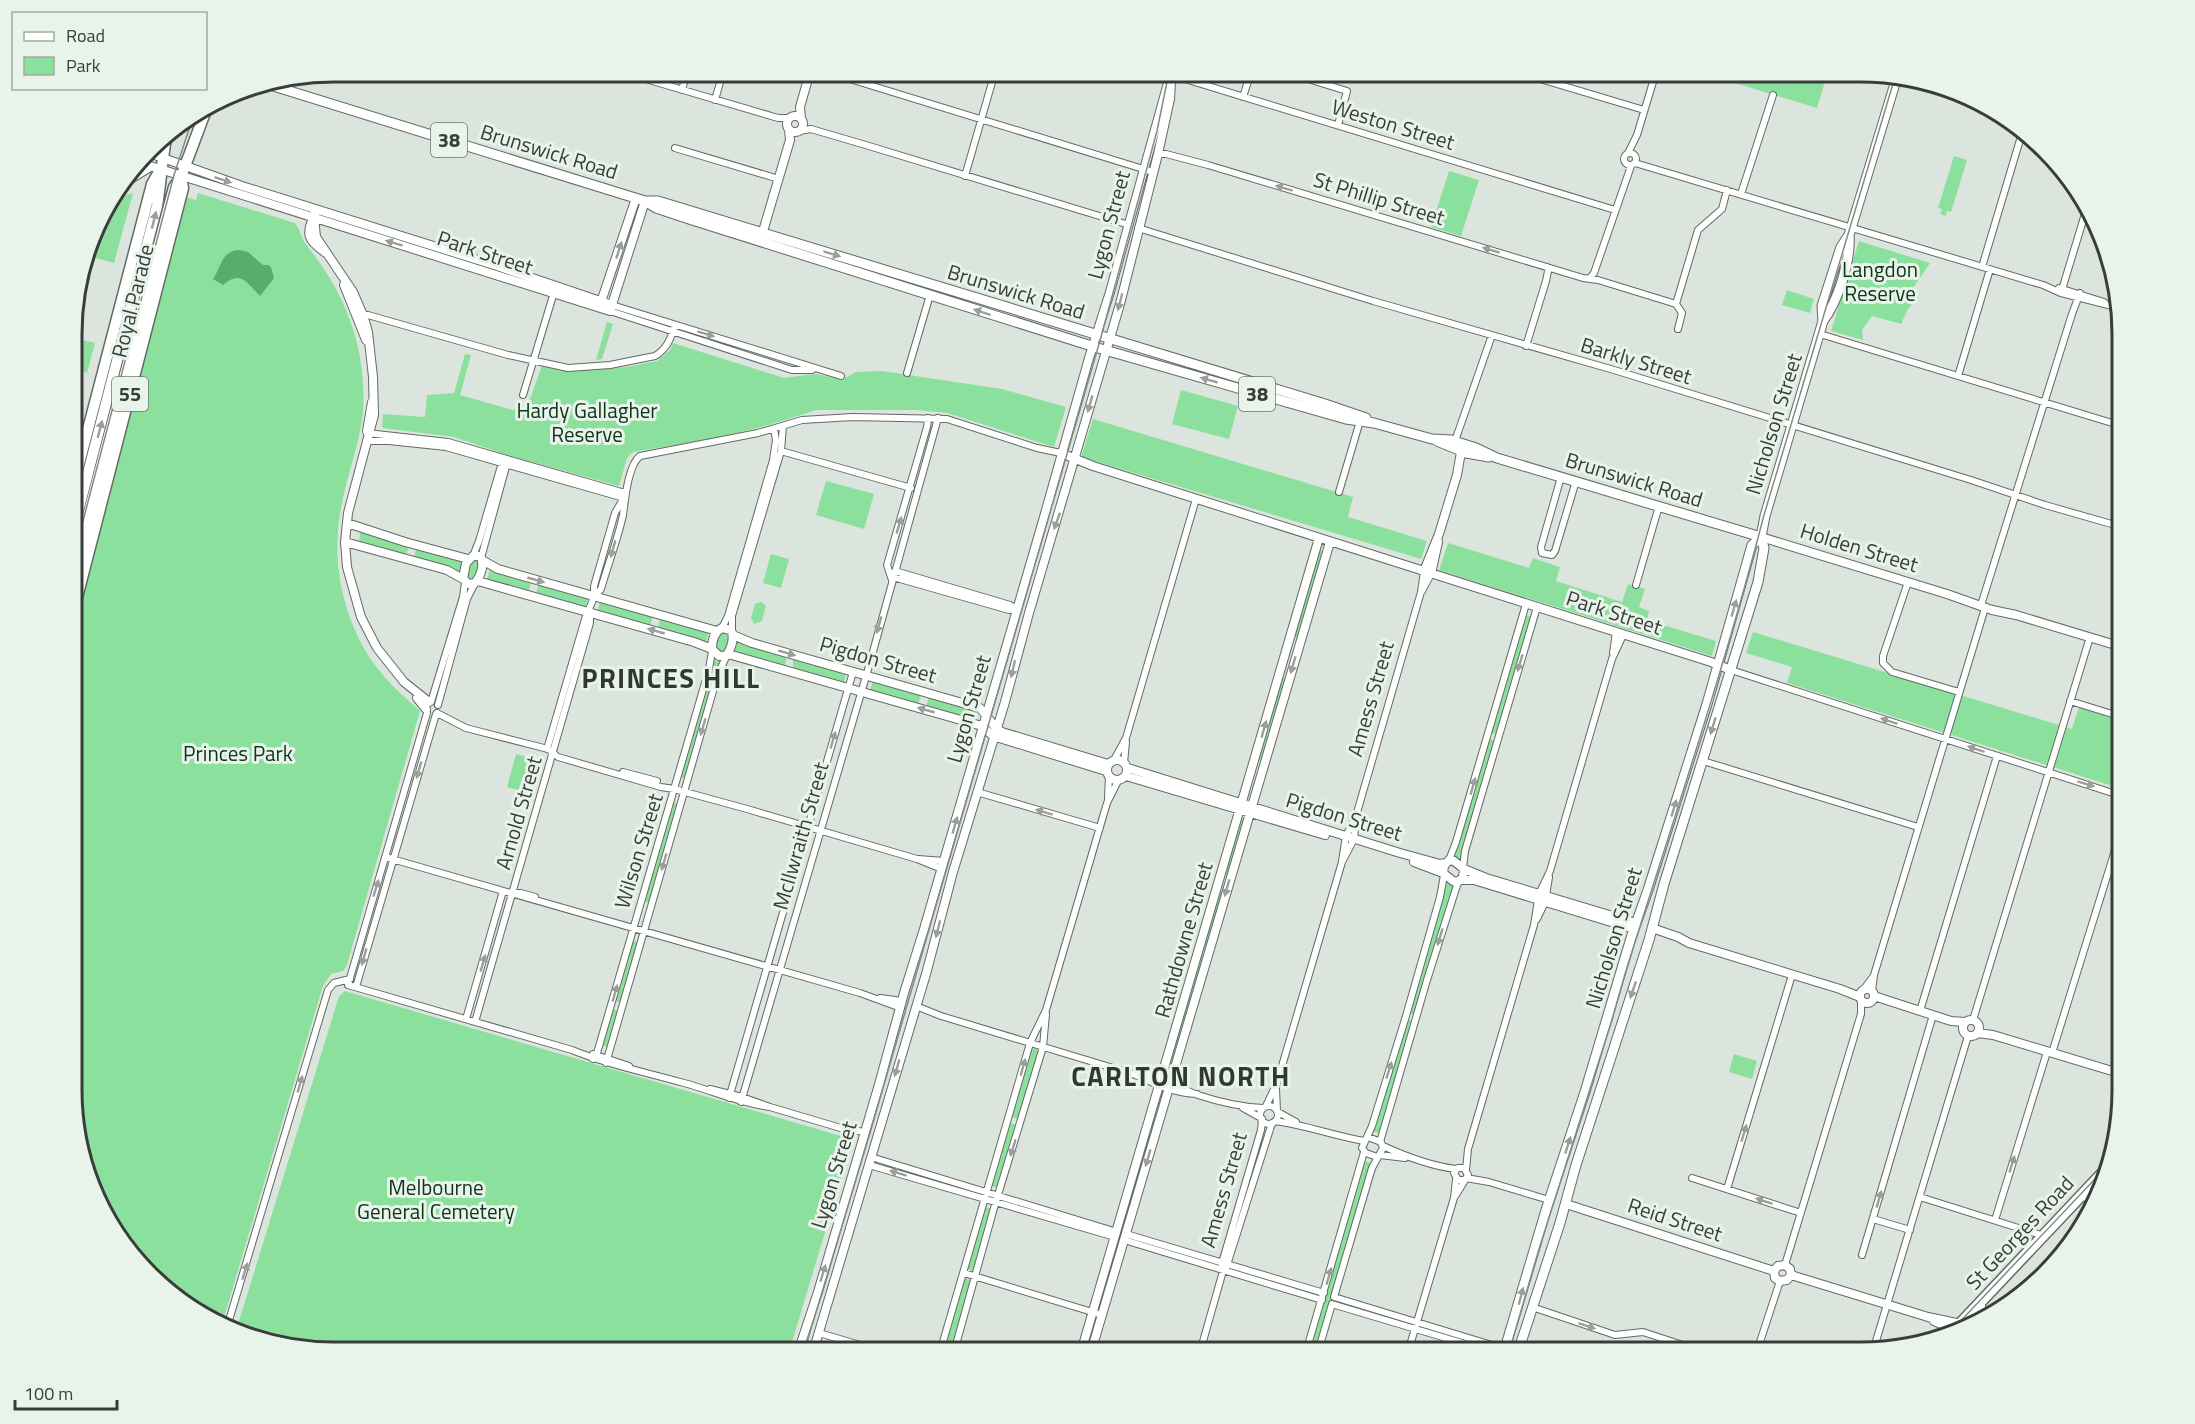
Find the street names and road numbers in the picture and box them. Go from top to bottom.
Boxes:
street label: Weston Street [1328,90,1459,158]
street label: Brunswick Road [477,115,622,187]
road number: 38 [431,123,467,157]
street label: St Phillip Street [1310,163,1449,233]
street label: Lygon Street [1078,166,1138,282]
street label: Park Street [433,222,538,283]
street label: Royal Parade [102,241,162,361]
street label: Brunswick Road [944,255,1089,327]
street label: Barkly Street [1577,328,1696,392]
street label: Nicholson Street [1736,349,1810,498]
road number: 55 [112,377,148,411]
road number: 38 [1239,377,1275,411]
street label: Brunswick Road [1562,443,1707,515]
street label: Holden Street [1796,514,1923,580]
street label: Park Street [1562,582,1667,643]
street label: Pigdon Street [816,627,941,691]
street label: Amess Street [1338,637,1402,760]
street label: Lygon Street [937,650,999,766]
street label: Arnold Street [487,752,550,873]
street label: McIlwraith Street [764,757,837,913]
street label: Pigdon Street [1282,783,1407,849]
street label: Wilson Street [605,789,671,912]
street label: Rathdowne Street [1145,857,1221,1021]
street label: Nicholson Street [1576,863,1650,1012]
street label: Lygon Street [802,1116,865,1232]
street label: Amess Street [1191,1128,1255,1251]
street label: St Georges Road [1958,1168,2081,1297]
street label: Reid Street [1624,1189,1727,1250]

